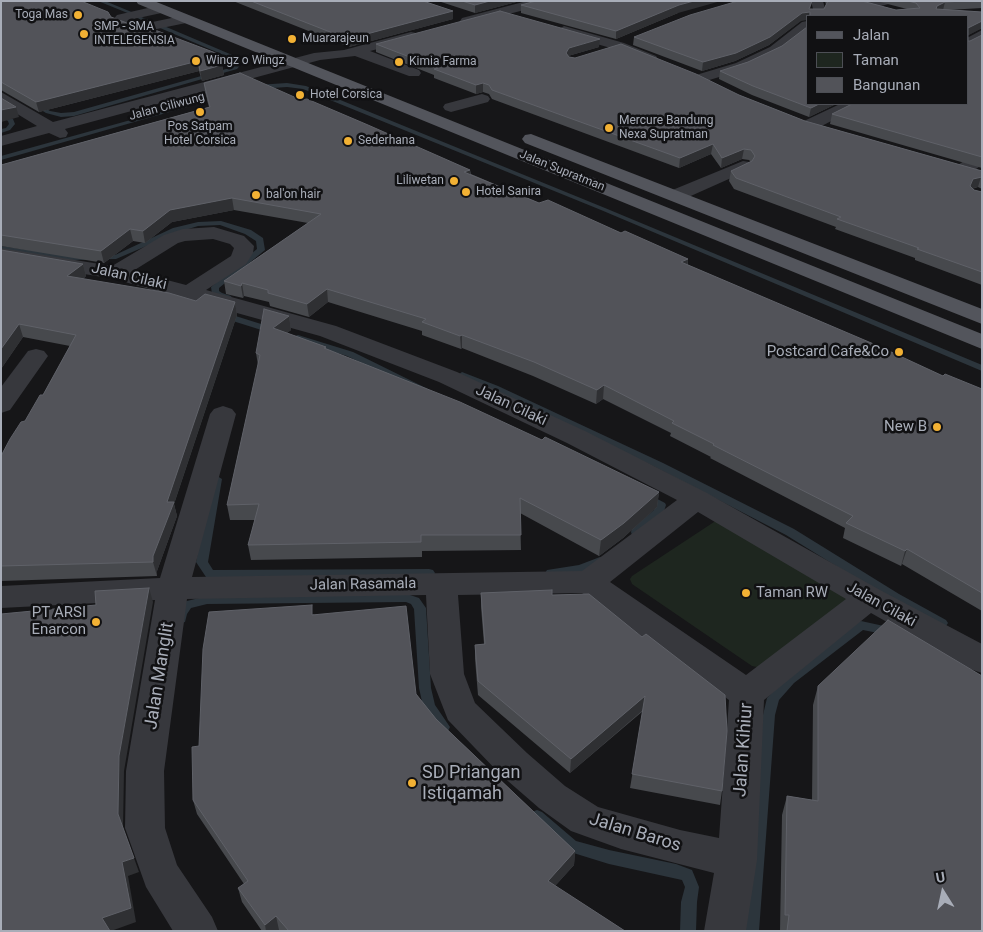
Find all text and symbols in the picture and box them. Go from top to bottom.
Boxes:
place label: Toga Mas [15,8,68,22]
marker: Toga Mas [72,9,84,21]
legend [806,15,968,105]
place label: SMP - SMA INTELEGENSIA [94,20,175,48]
text: Jalan [853,26,890,44]
marker: SMP - SMA INTELEGENSIA [78,28,90,40]
place label: Muararajeun [302,32,369,46]
marker: Muararajeun [286,33,298,45]
text: Taman [853,51,899,69]
place label: Wingz o Wingz [206,54,285,68]
marker: Wingz o Wingz [190,55,202,67]
place label: Kimia Farma [409,55,476,69]
marker: Kimia Farma [393,56,405,68]
text: Bangunan [853,76,920,94]
place label: Hotel Corsica [310,88,382,102]
marker: Hotel Corsica [294,89,306,101]
street label: Jalan Ciliwung [128,90,206,124]
marker: Pos Satpam Hotel Corsica [194,106,206,118]
place label: Mercure Bandung Nexa Supratman [619,114,713,142]
place label: Pos Satpam Hotel Corsica [164,120,236,148]
marker: Mercure Bandung Nexa Supratman [603,122,615,134]
place label: Sederhana [358,134,415,148]
marker: Sederhana [342,135,354,147]
street label: Jalan Supratman [517,147,607,195]
place label: Liliwetan [396,174,444,188]
marker: Liliwetan [448,175,460,187]
place label: Hotel Sanira [476,185,541,199]
marker: Hotel Sanira [460,186,472,198]
place label: bal'on hair [266,188,320,202]
marker: bal'on hair [250,189,262,201]
street label: Jalan Cilaki [90,260,168,294]
place label: Postcard Cafe&Co [767,343,889,361]
marker: Postcard Cafe&Co [893,346,905,358]
street label: Jalan Cilaki [472,382,550,430]
place label: New B [884,418,927,436]
marker: New B [931,421,943,433]
street label: Jalan Rasamala [310,575,416,595]
street label: Jalan Cilaki [843,579,919,631]
place label: Taman RW [756,584,828,602]
marker: Taman RW [740,587,752,599]
place label: PT ARSI Enarcon [31,604,86,639]
marker: PT ARSI Enarcon [90,616,102,628]
street label: Jalan Manglit [141,621,179,731]
street label: Jalan Kihiur [730,702,758,798]
place label: SD Priangan Istiqamah [422,762,520,804]
marker: SD Priangan Istiqamah [406,777,418,789]
street label: Jalan Baros [587,809,683,857]
north arrow [918,867,968,917]
text: U [934,869,946,886]

